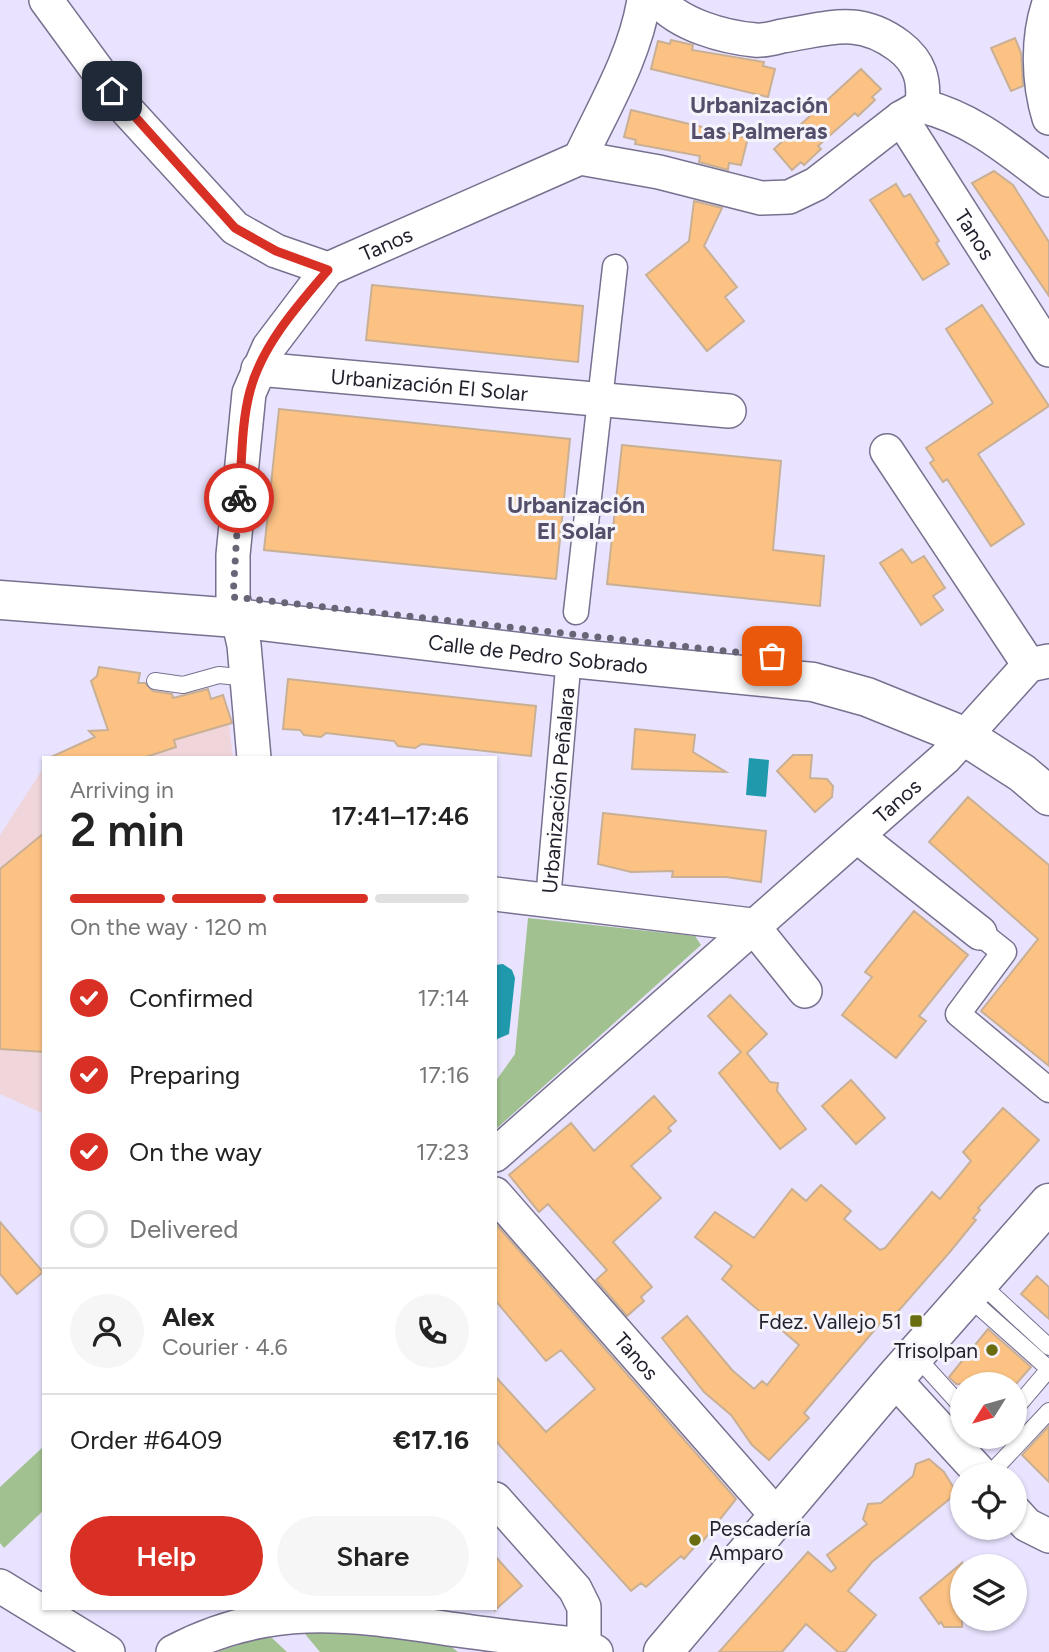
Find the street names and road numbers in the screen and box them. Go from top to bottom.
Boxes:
street label: Tanos [950,205,1000,264]
street label: Tanos [356,221,416,266]
street label: Urbanización El Solar [330,363,529,406]
street label: Calle de Pedro Sobrado [427,629,649,678]
street label: Urbanización Peñalara [536,686,579,895]
street label: Tanos [868,773,926,828]
street label: Tanos [609,1327,664,1385]

